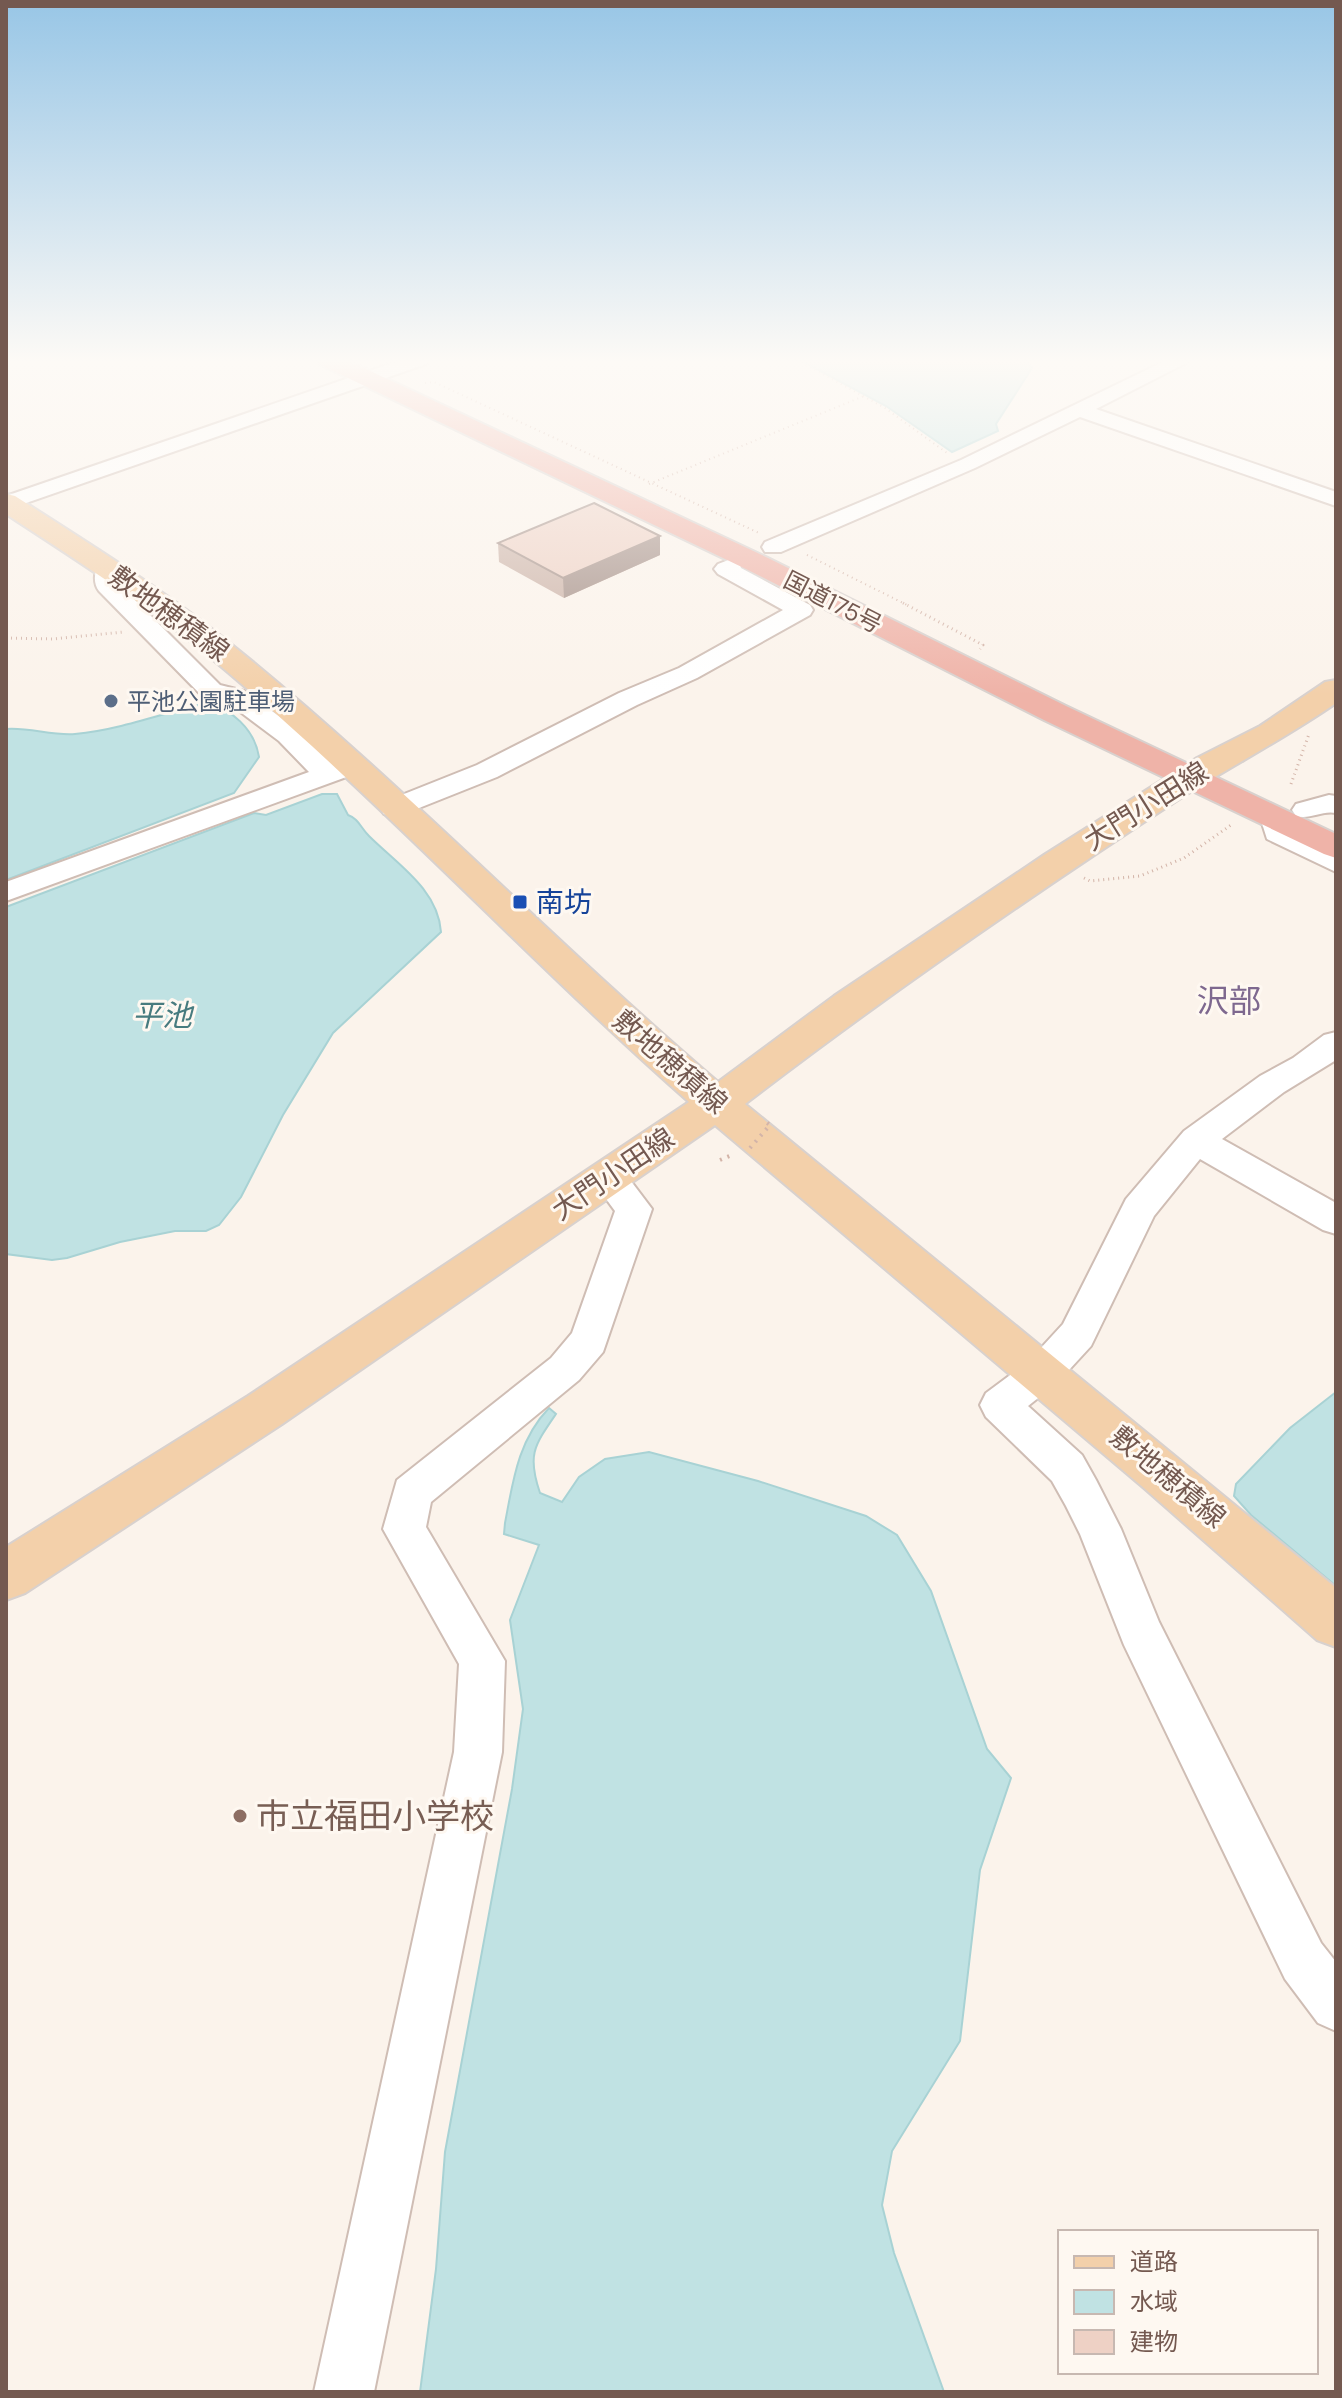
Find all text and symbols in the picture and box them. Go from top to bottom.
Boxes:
street label: 敷地穂積線 [101,558,237,670]
street label: 国道175号 [779,564,887,640]
place label: 平池公園駐車場 [127,686,295,717]
marker: 平池公園駐車場 [102,692,120,710]
street label: 大門小田線 [1077,753,1215,859]
place label: 南坊 [536,884,592,921]
marker: 南坊 [511,893,529,911]
district label: 沢部 [1197,980,1261,1022]
water label: 平池 [132,996,195,1035]
street label: 敷地穂積線 [605,1002,735,1122]
street label: 大門小田線 [545,1120,681,1228]
street label: 敷地穂積線 [1102,1418,1234,1536]
place label: 市立福田小学校 [256,1794,494,1839]
marker: 市立福田小学校 [231,1807,249,1825]
legend [1058,2230,1318,2374]
text: 道路 [1130,2246,1178,2277]
text: 水域 [1130,2286,1178,2317]
text: 建物 [1130,2326,1178,2357]

